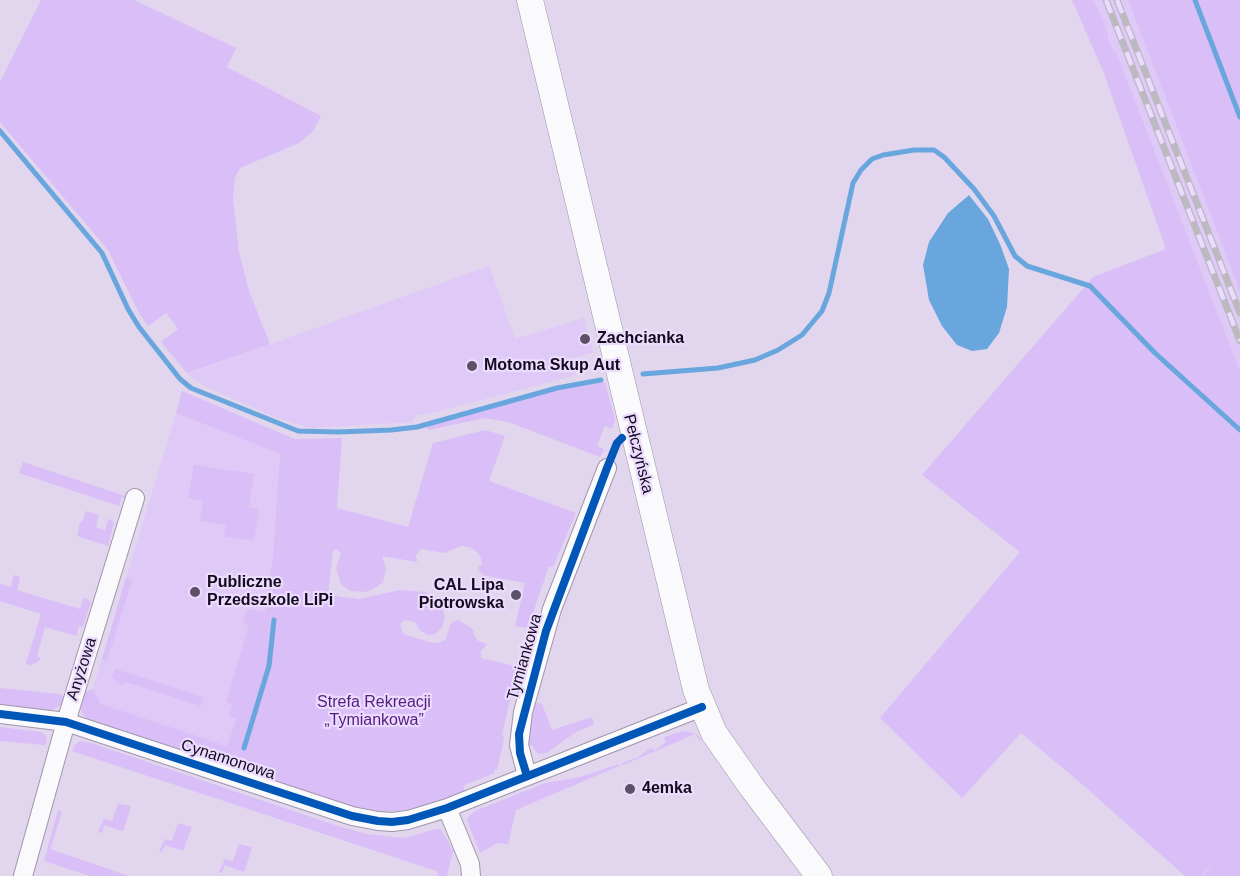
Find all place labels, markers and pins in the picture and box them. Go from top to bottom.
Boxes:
place label: Zachcianka [597,329,684,349]
marker: Zachcianka [578,332,592,346]
place label: Motoma Skup Aut [484,356,620,376]
marker: Motoma Skup Aut [465,359,479,373]
place label: Publiczne Przedszkole LiPi [207,573,333,611]
place label: CAL Lipa Piotrowska [419,576,504,614]
marker: Publiczne Przedszkole LiPi [188,585,202,599]
marker: CAL Lipa Piotrowska [509,588,523,602]
place label: 4emka [642,779,692,799]
marker: 4emka [623,782,637,796]

